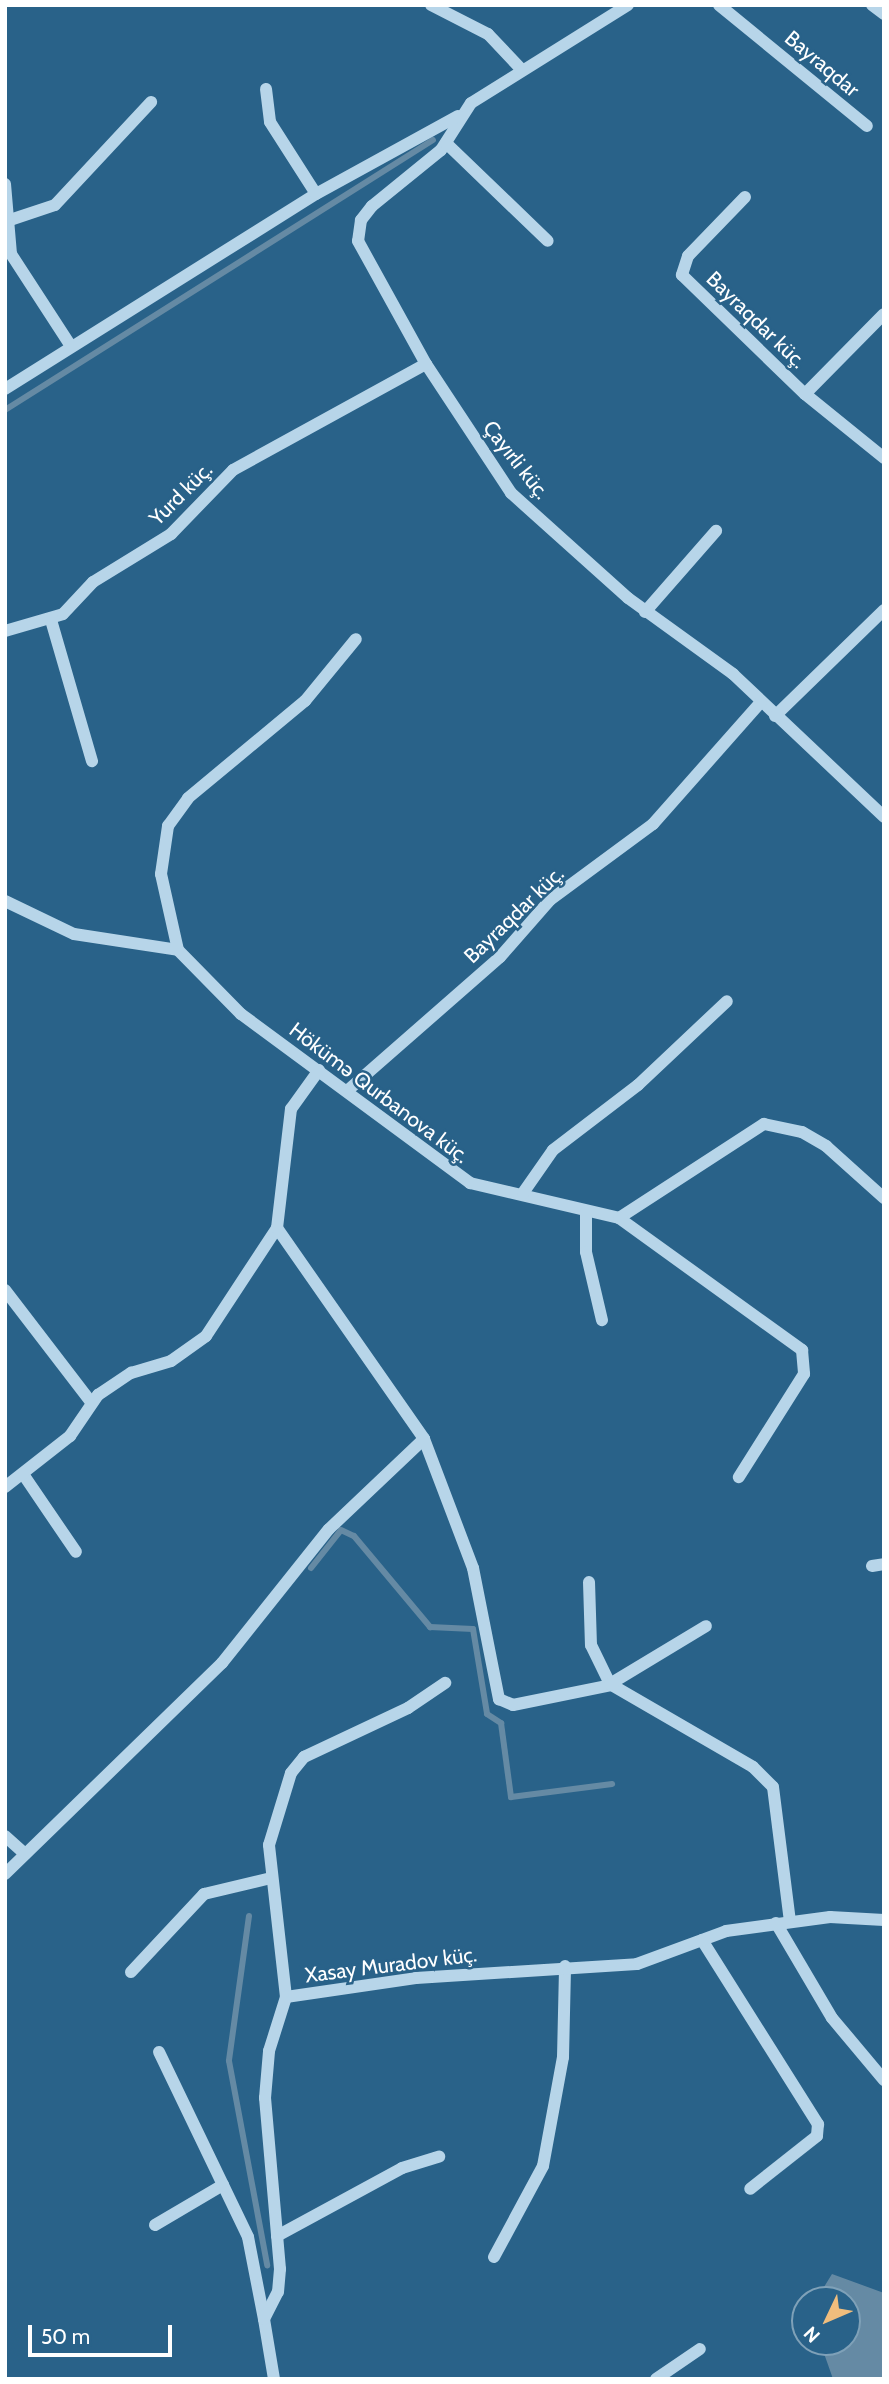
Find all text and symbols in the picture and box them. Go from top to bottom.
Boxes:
street label: Bayraqdar [780,26,864,102]
street label: Bayraqdar küç. [701,266,811,374]
street label: Çayırli küç. [478,416,554,504]
street label: Yurd küç. [144,457,218,531]
street label: Bayraqdar küç. [459,861,569,969]
street label: Hökümə Qurbanova küç. [284,1017,474,1169]
street label: Xasay Muradov küç. [304,1942,478,1988]
north arrow [791,2286,861,2356]
scale bar [32,2310,175,2354]
text: N [799,2322,825,2347]
text: 50 m [41,2324,90,2349]

